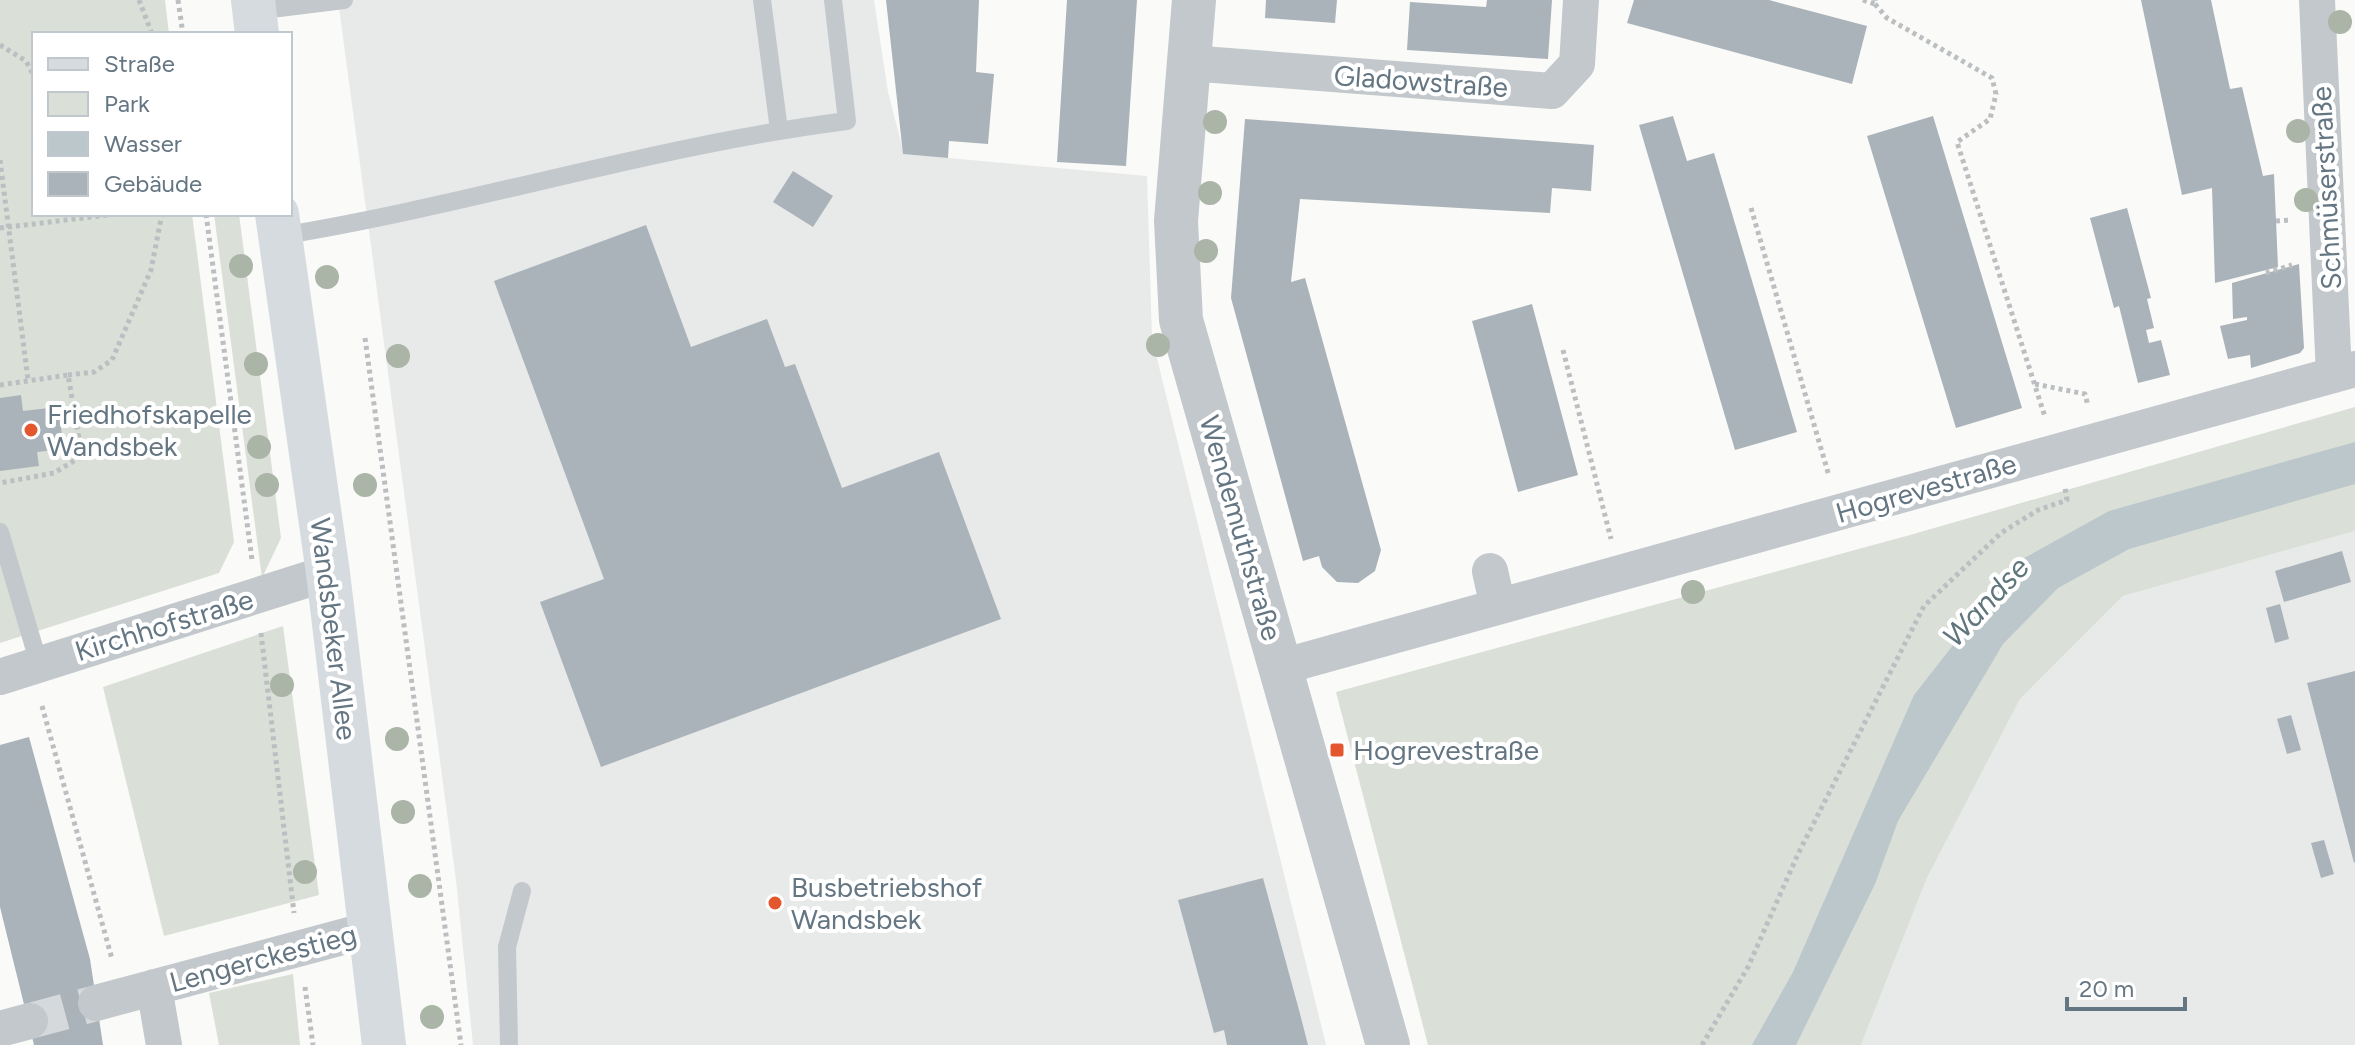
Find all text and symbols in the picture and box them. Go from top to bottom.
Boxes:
legend [32,32,292,216]
text: Straße [104,49,175,78]
street label: Gladowstraße [1333,58,1509,104]
street label: Schmüserstraße [2304,85,2348,291]
text: Park [104,89,150,118]
text: Wasser [104,129,182,158]
text: Gebäude [104,169,202,198]
place label: Friedhofskapelle Wandsbek [47,397,252,463]
street label: Wendemuthstraße [1193,412,1289,644]
marker: Friedhofskapelle Wandsbek [22,421,40,439]
street label: Hogrevestraße [1832,446,2020,530]
street label: Wandsbeker Allee [304,516,364,742]
water label: Wandse [1935,549,2037,655]
street label: Kirchhofstraße [71,582,257,668]
place label: Hogrevestraße [1353,733,1539,767]
marker: Hogrevestraße [1328,741,1346,759]
place label: Busbetriebshof Wandsbek [791,870,983,936]
marker: Busbetriebshof Wandsbek [766,894,784,912]
street label: Lengerckestieg [166,917,360,999]
scale bar [2067,961,2185,1011]
text: 20 m [2079,974,2134,1003]

